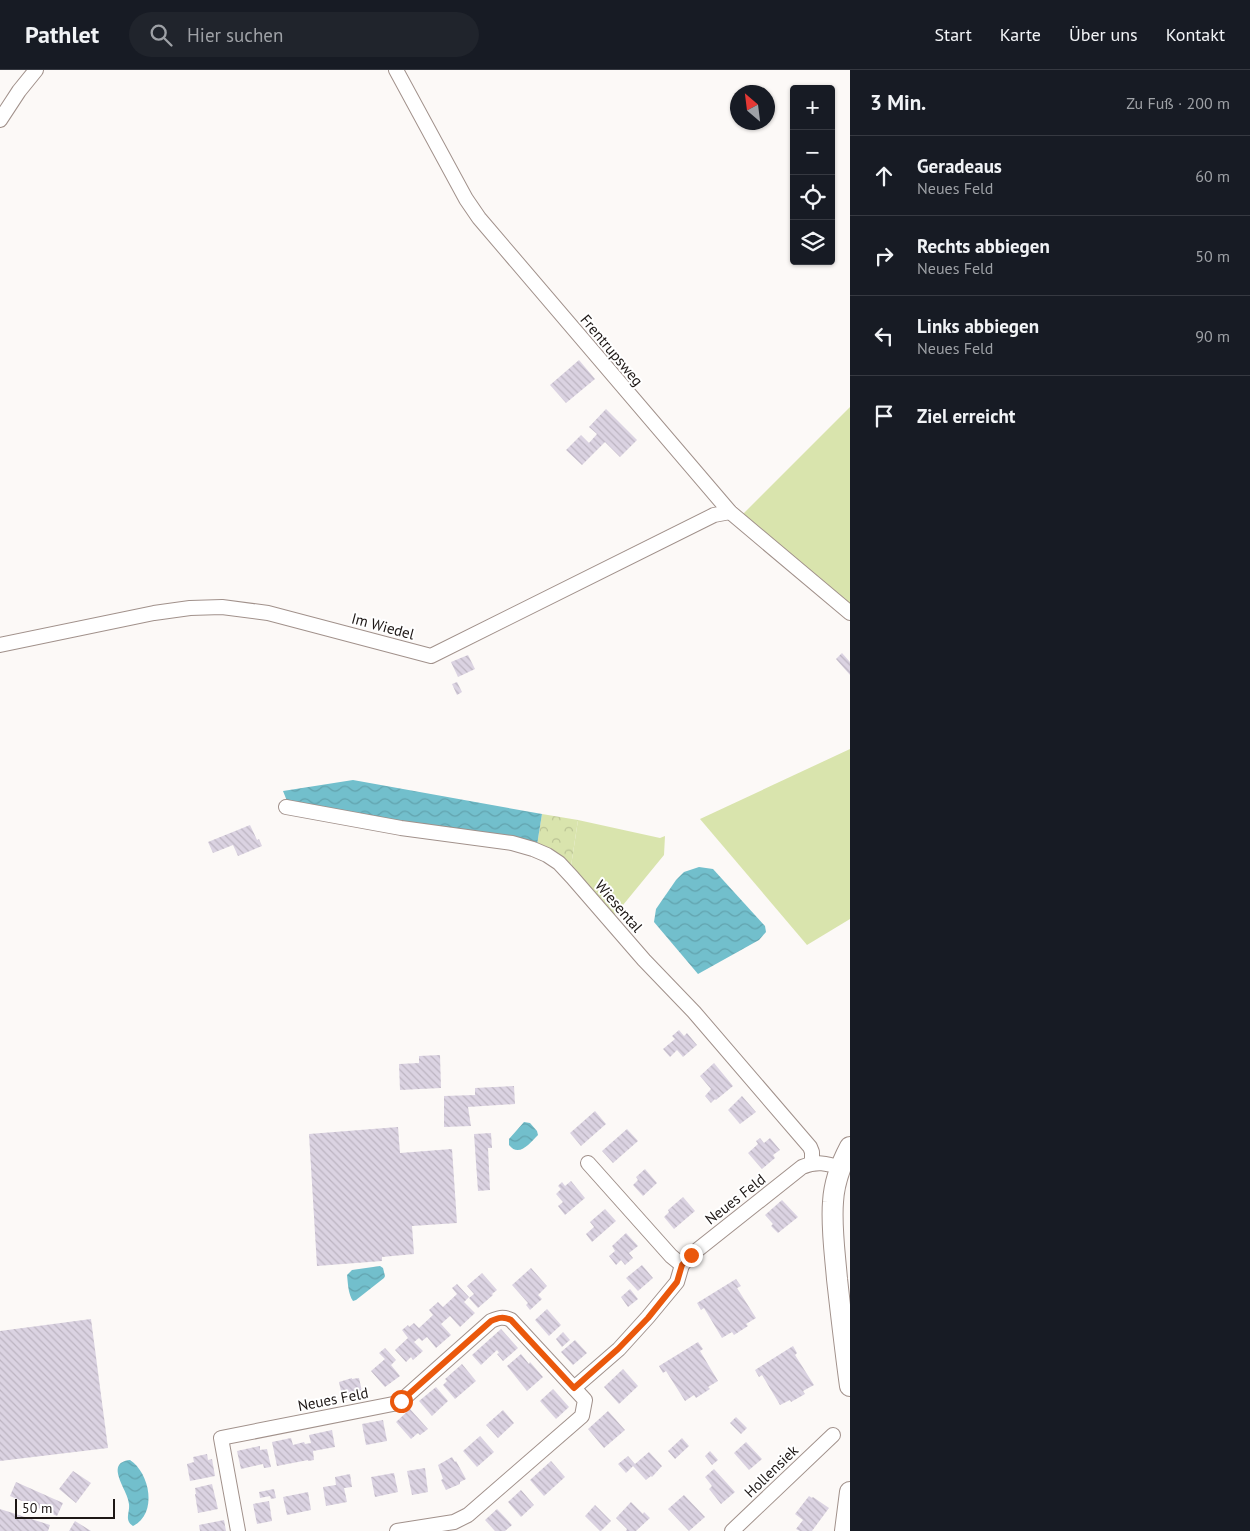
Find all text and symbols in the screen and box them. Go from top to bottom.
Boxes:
search box [129,12,479,57]
text: Pathlet [25,19,99,50]
icon: search [147,21,175,49]
text: Hier suchen [187,23,283,47]
text: Start [934,23,972,46]
text: Karte [1000,23,1041,46]
text: Über uns [1069,23,1138,46]
text: Kontakt [1166,23,1225,46]
north arrow [730,85,775,130]
map controls [790,85,835,265]
button: + [790,85,835,130]
text: 3 Min. [870,89,926,116]
text: Zu Fuß · 200 m [1126,93,1230,113]
button: − [790,130,835,175]
text: Geradeaus [917,154,1002,178]
icon: ahead [870,162,898,190]
text: 60 m [1195,166,1230,186]
button: locate [790,175,835,220]
text: Neues Feld [917,178,993,198]
button: layers [790,220,835,265]
text: Rechts abbiegen [917,234,1050,258]
icon: right [870,242,898,270]
text: 50 m [1195,246,1230,266]
text: Neues Feld [917,258,993,278]
street label: Frentrupsweg [577,310,647,390]
text: Links abbiegen [917,314,1039,338]
icon: left [870,322,898,350]
text: 90 m [1195,326,1230,346]
text: Neues Feld [917,338,993,358]
icon: arrive [870,402,898,430]
text: Ziel erreicht [917,404,1015,428]
street label: Im Wiedel [349,608,417,644]
street label: Wiesental [591,876,647,937]
street label: Neues Feld [701,1169,769,1229]
route end [680,1244,703,1267]
street label: Neues Feld [296,1383,370,1415]
route start [390,1390,413,1413]
street label: Hollensiek [740,1440,803,1501]
scale bar [15,1496,115,1519]
text: 50 m [22,1499,52,1517]

